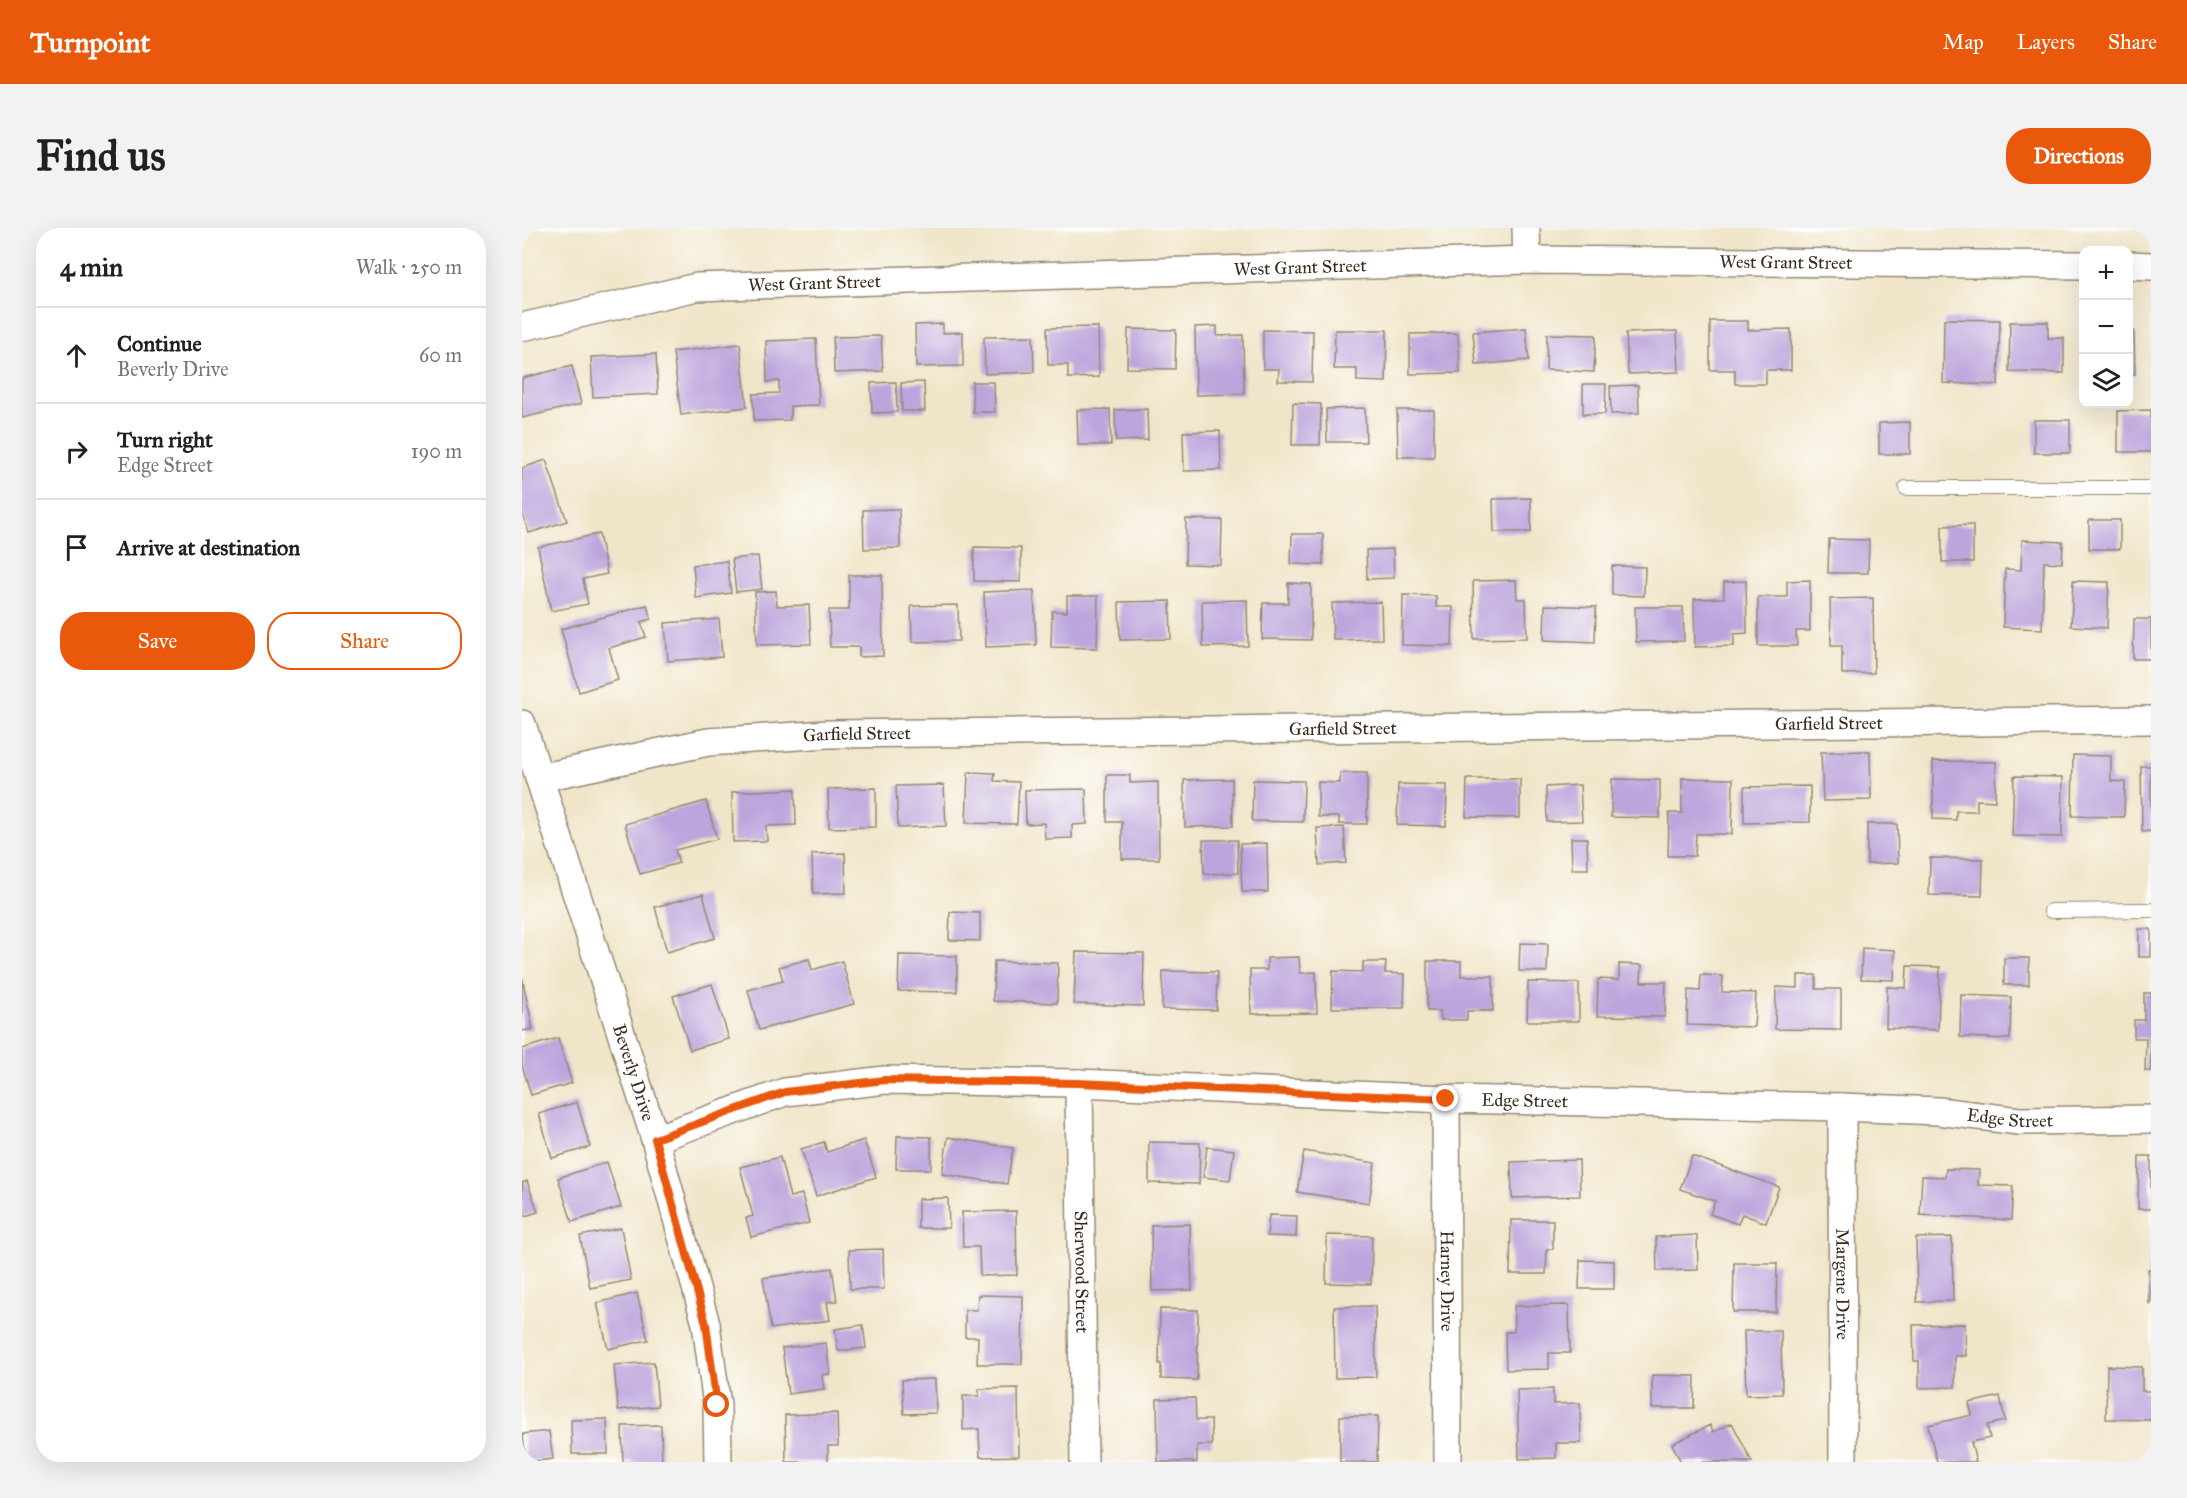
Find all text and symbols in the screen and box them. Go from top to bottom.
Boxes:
text: Turnpoint [30,25,150,60]
text: Map [1943,29,1984,55]
text: Layers [2017,29,2075,55]
text: Share [2108,29,2157,55]
button: Directions [2006,128,2151,184]
text: Find us [36,130,166,182]
map controls [2079,246,2133,408]
button: + [2079,246,2133,300]
text: 4 min [60,251,123,283]
street label: West Grant Street [1719,251,1853,274]
street label: West Grant Street [1233,254,1368,281]
text: Walk · 250 m [356,255,462,279]
street label: West Grant Street [748,270,882,296]
button: − [2079,300,2133,354]
text: Continue [117,330,202,357]
icon: ahead [60,339,93,372]
text: 60 m [419,343,462,367]
button: layers [2079,354,2133,408]
text: Beverly Drive [117,357,229,381]
text: Turn right [117,426,213,453]
icon: right [60,435,93,468]
text: 190 m [411,439,462,463]
text: Edge Street [117,453,213,477]
icon: arrive [60,531,93,564]
text: Arrive at destination [117,534,300,561]
button: Save [60,612,255,670]
button: Share [267,612,462,670]
street label: Garfield Street [1775,712,1884,735]
street label: Garfield Street [1289,717,1398,740]
street label: Garfield Street [802,722,912,747]
street label: Beverly Drive [608,1021,660,1124]
route end [1432,1085,1458,1111]
street label: Edge Street [1481,1089,1569,1112]
street label: Edge Street [1966,1104,2054,1132]
street label: Sherwood Street [1070,1211,1093,1334]
street label: Margene Drive [1830,1228,1854,1340]
street label: Harney Drive [1436,1230,1458,1332]
route start [703,1391,729,1417]

